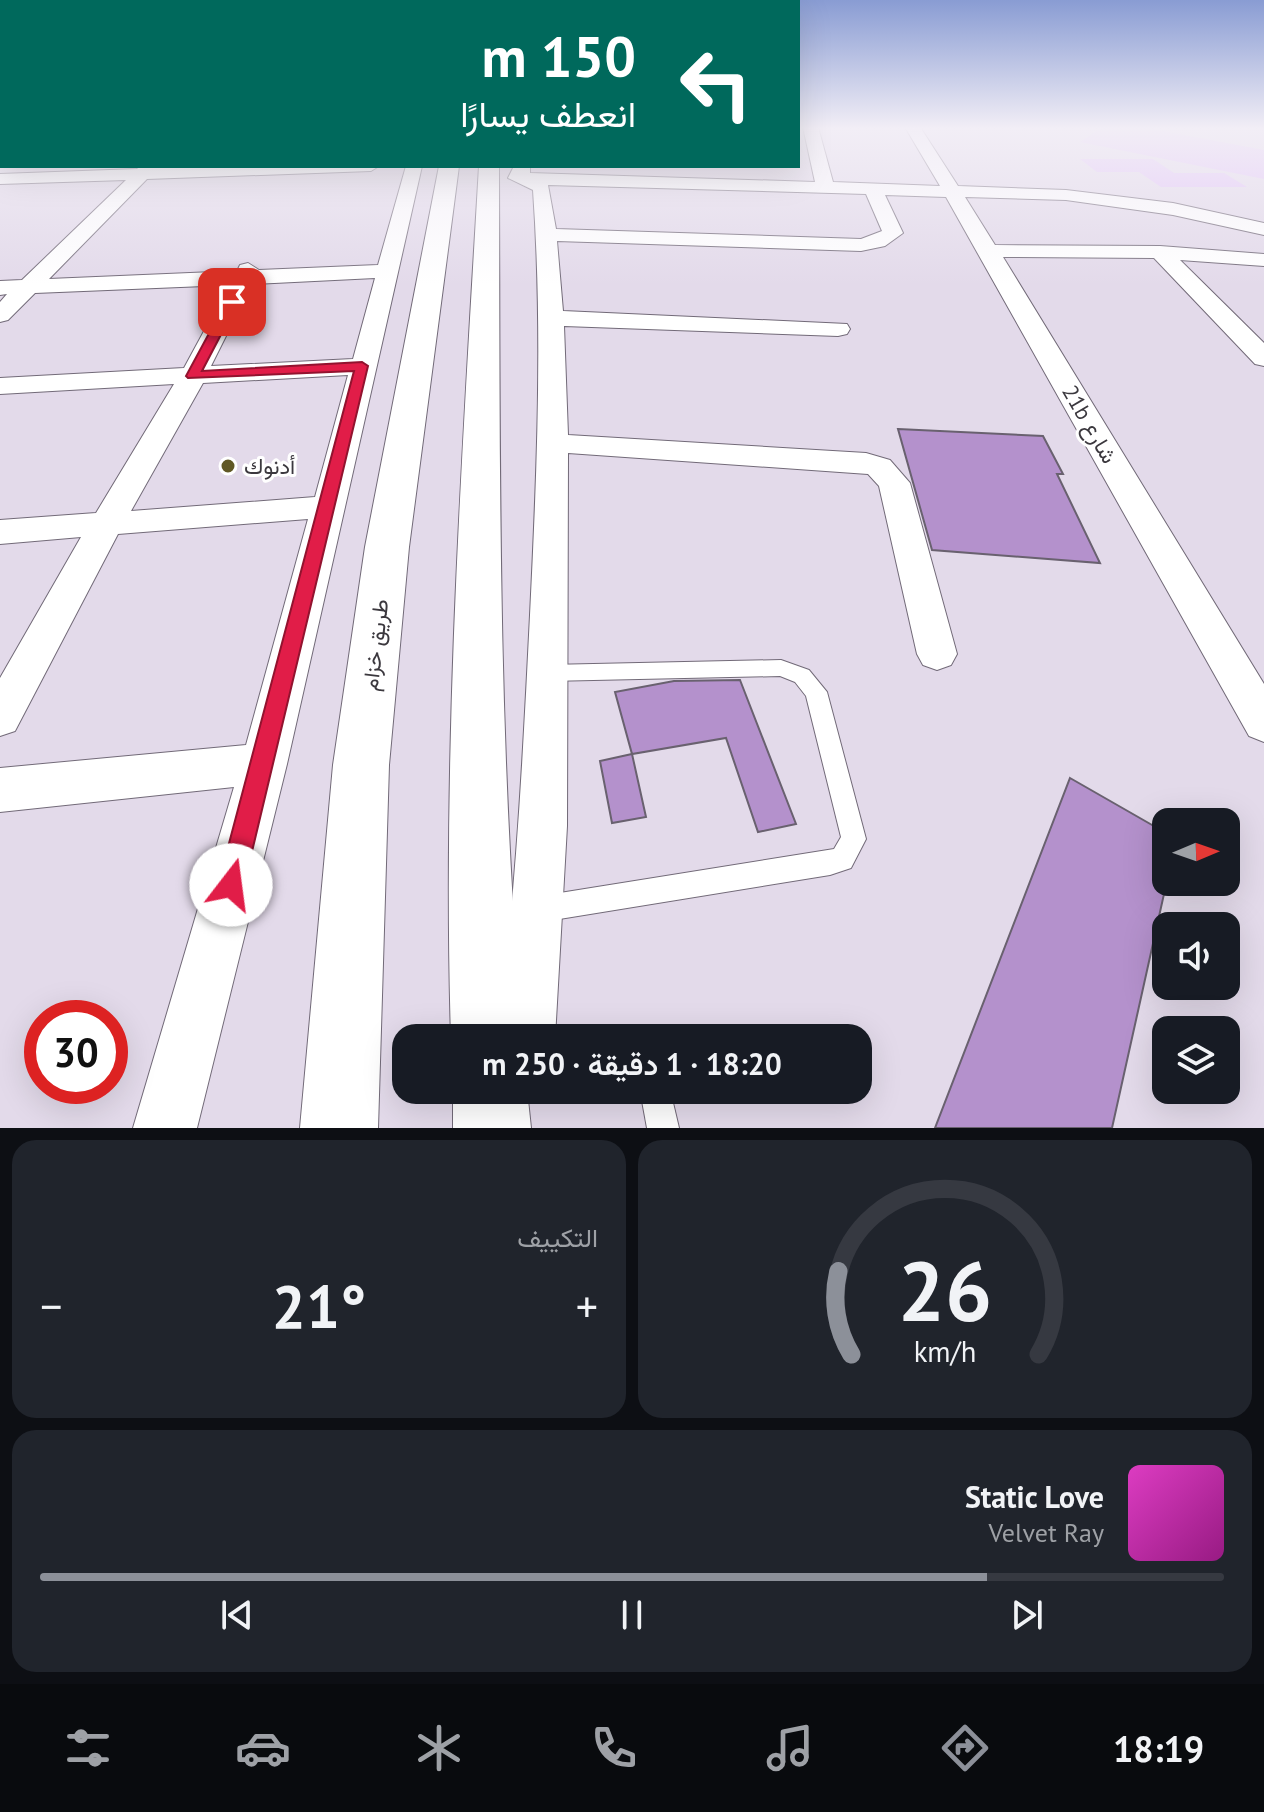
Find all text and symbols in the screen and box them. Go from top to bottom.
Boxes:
text: 150 m [481,20,636,92]
icon: left [664,32,768,136]
text: انعطف يسارًا [460,90,636,137]
pin [198,268,266,336]
icon: arrive [210,280,254,324]
street label: 21b شارع [1056,380,1124,469]
place label: أدنوك [244,452,295,480]
marker: أدنوك [219,457,237,475]
street label: طريق خزام [355,597,396,693]
north arrow [1152,808,1240,896]
map controls [1152,808,1240,1104]
position arrow [189,843,273,927]
button: sound [1152,912,1240,1000]
speed limit sign: 30 [24,1000,128,1104]
button: layers [1152,1016,1240,1104]
text: 18:20 · 1 دقيقة · 250 m [482,1044,782,1083]
text: التكييف [517,1221,598,1254]
text: 26 [898,1236,992,1344]
text: 21° [272,1267,366,1345]
text: − [40,1277,62,1334]
text: + [576,1277,598,1334]
text: km/h [914,1333,976,1370]
text: Static Love [965,1477,1104,1516]
text: Velvet Ray [989,1516,1104,1549]
icon: previous [215,1593,259,1637]
icon: pause [610,1593,654,1637]
icon: next [1005,1593,1049,1637]
icon: filters [60,1720,116,1776]
icon: car [235,1720,291,1776]
icon: climate [411,1720,467,1776]
icon: phone [586,1720,642,1776]
icon: music [762,1720,818,1776]
icon: directions [937,1720,993,1776]
text: 18:19 [1113,1725,1204,1772]

